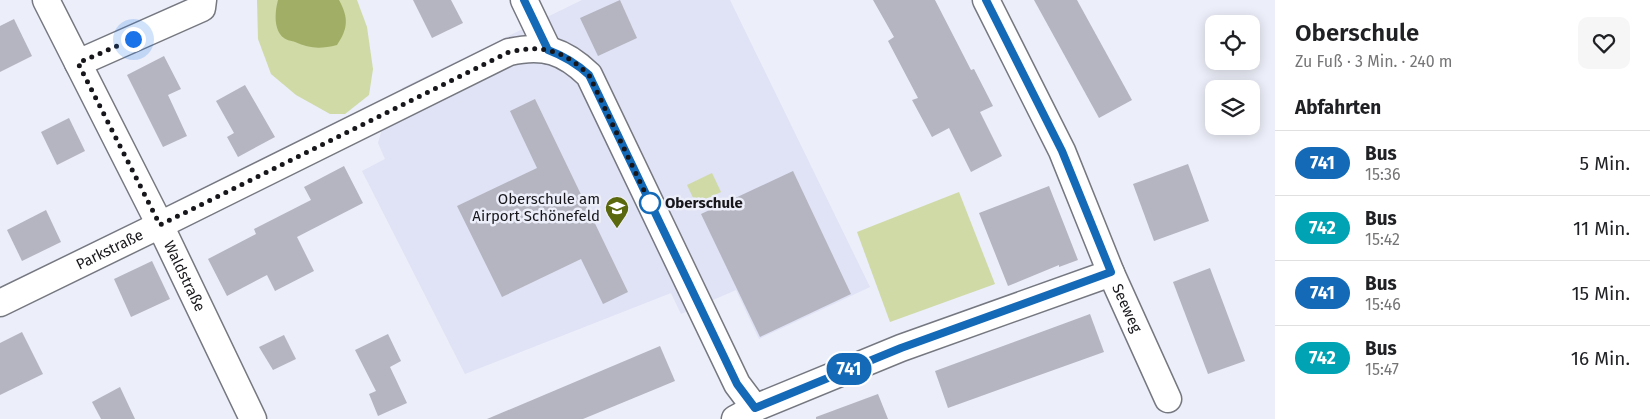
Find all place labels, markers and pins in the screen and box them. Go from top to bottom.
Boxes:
place label: Oberschule am Airport Schönefeld [472,190,600,225]
marker: Oberschule [639,192,661,214]
place label: Oberschule [665,194,743,212]
school or university icon: Oberschule am Airport Schönefeld [604,195,630,229]

